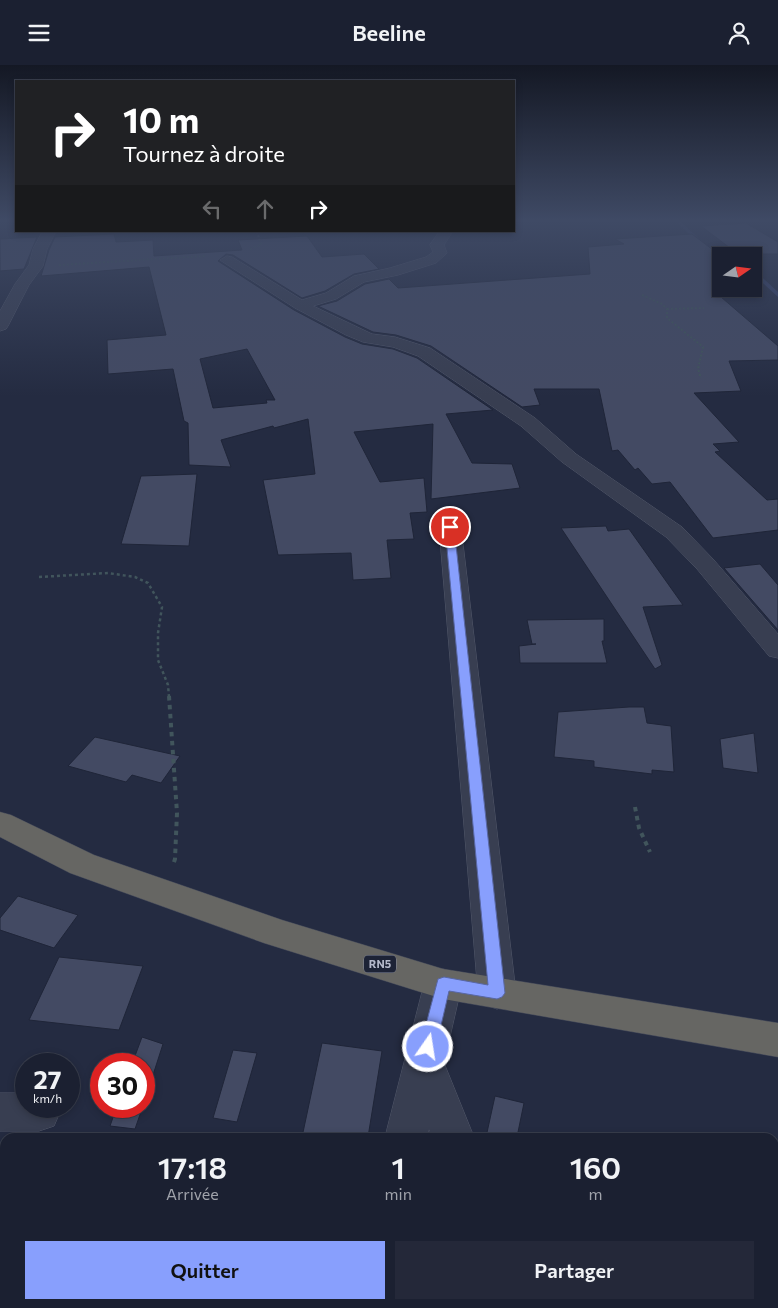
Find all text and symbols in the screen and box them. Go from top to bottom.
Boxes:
icon: menu [25,19,53,47]
text: Beeline [352,19,426,46]
icon: person [725,19,753,47]
text: 10 m [123,97,199,140]
icon: right [40,100,105,165]
text: Tournez à droite [123,140,285,167]
icon: left [198,195,226,223]
icon: ahead [251,195,279,223]
icon: right [304,195,332,223]
north arrow [712,247,762,297]
map controls [712,247,762,297]
pin [429,506,471,548]
icon: arrive [436,513,464,541]
road number: RN5 [364,956,396,973]
position arrow [401,1020,453,1072]
speed limit sign: 30 [90,1053,155,1118]
text: 27 [34,1064,61,1094]
text: km/h [33,1091,62,1105]
text: 17:18 [158,1148,227,1185]
text: 1 [392,1148,405,1185]
text: 160 [570,1148,621,1185]
text: Arrivée [166,1184,219,1203]
text: min [385,1184,412,1203]
text: m [588,1184,602,1203]
button: Quitter [25,1241,385,1299]
button: Partager [395,1241,754,1299]

